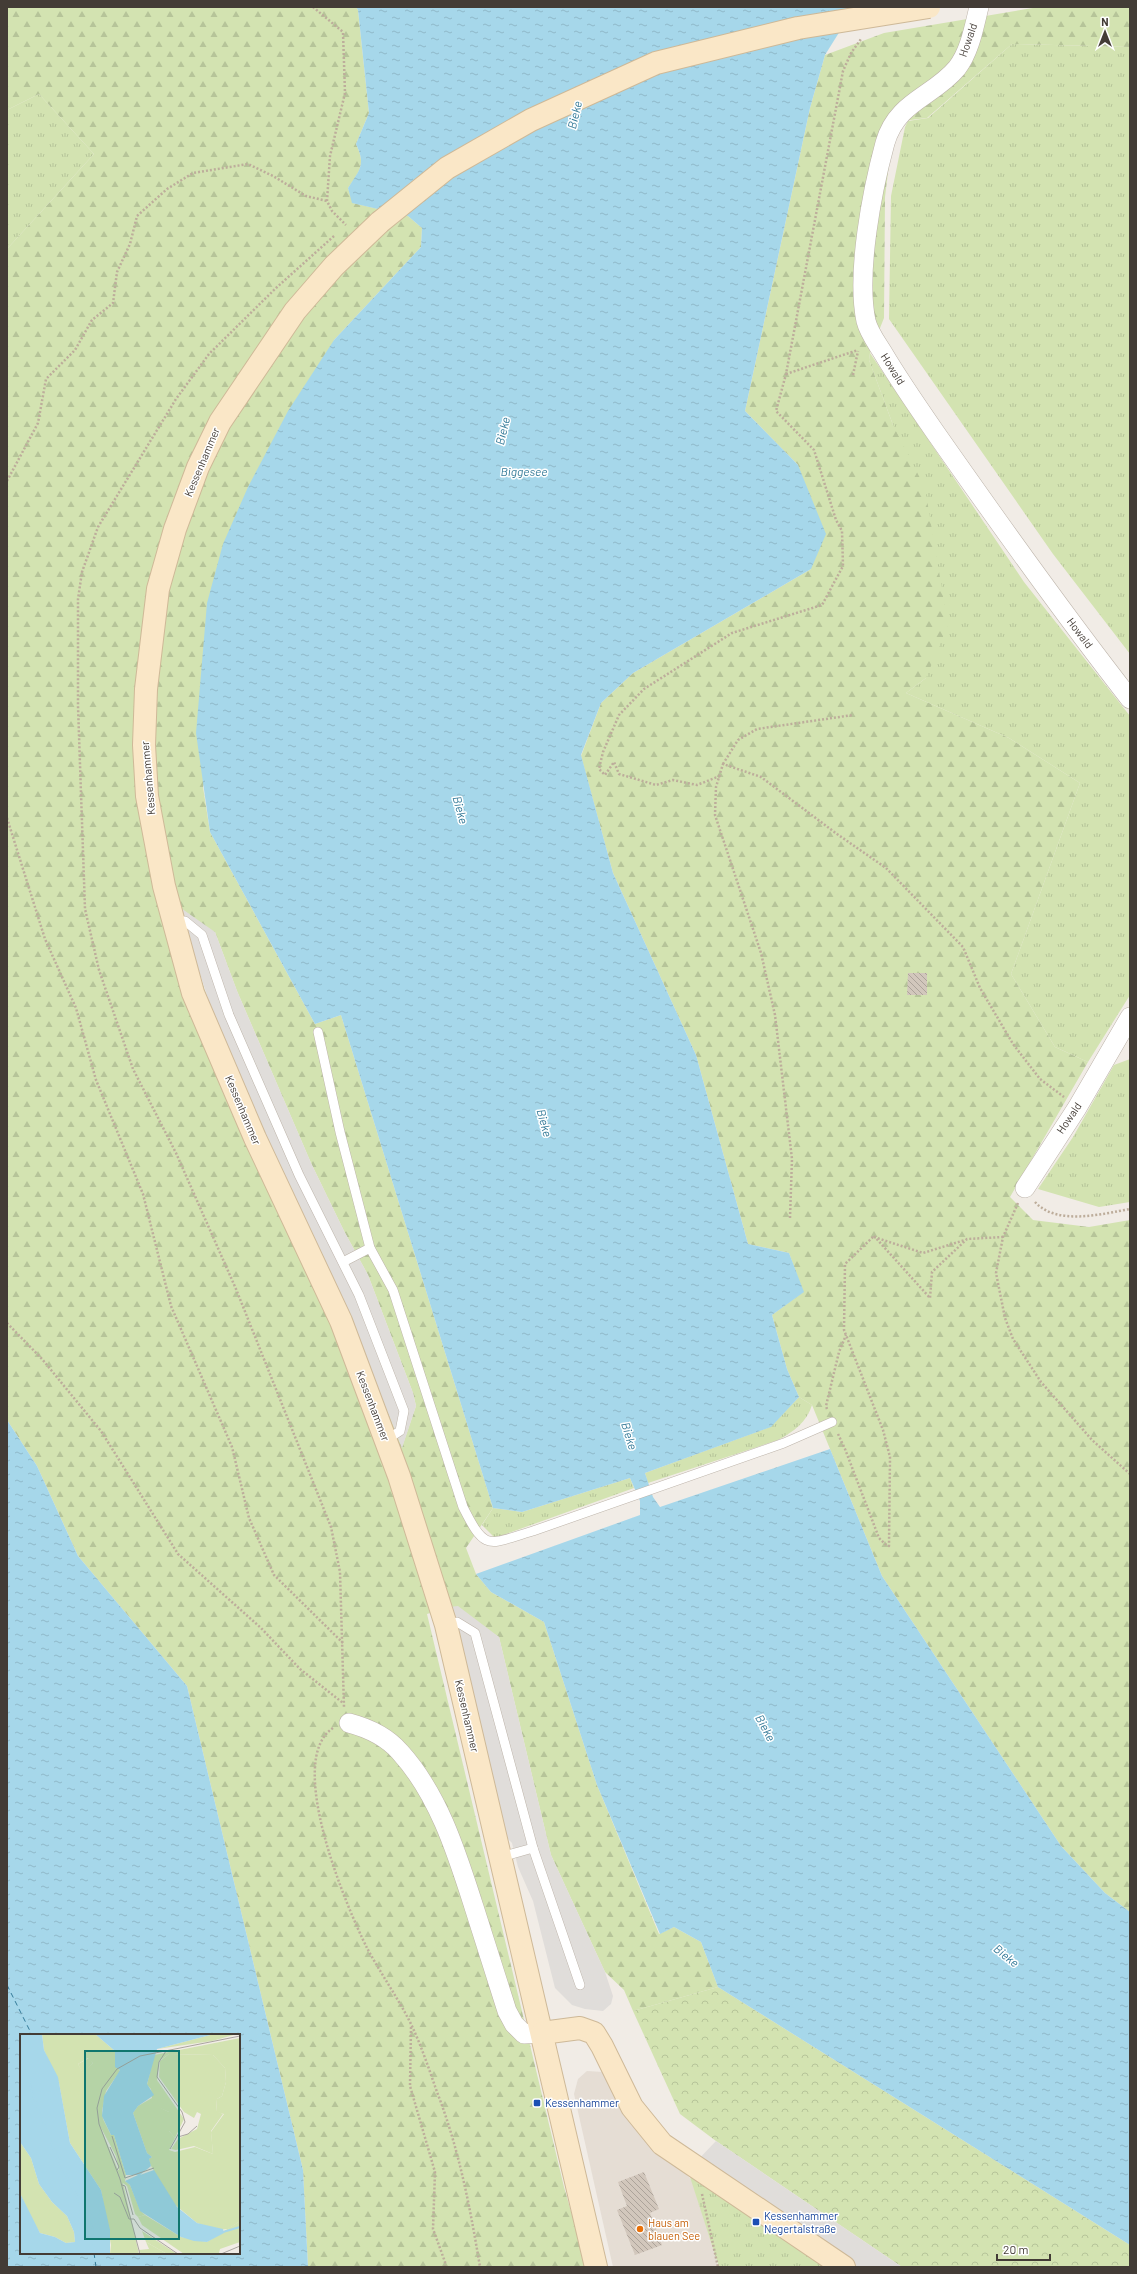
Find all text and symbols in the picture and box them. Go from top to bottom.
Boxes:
north arrow [1085,12,1125,52]
text: N [1101,15,1109,28]
street label: Howald [956,21,979,58]
water label: Bieke [564,99,584,130]
street label: Howald [879,350,908,387]
water label: Bieke [492,415,512,446]
street label: Kessenhammer [181,425,222,498]
water label: Biggesee [501,464,547,478]
street label: Howald [1065,615,1096,651]
street label: Kessenhammer [138,741,157,816]
water label: Bieke [451,794,471,825]
street label: Kessenhammer [223,1073,264,1146]
street label: Howald [1053,1100,1084,1136]
water label: Bieke [535,1107,555,1138]
street label: Kessenhammer [354,1369,393,1443]
water label: Bieke [619,1420,641,1451]
street label: Kessenhammer [453,1678,482,1753]
water label: Bieke [753,1712,779,1743]
water label: Bieke [991,1941,1022,1970]
inset map [20,2034,240,2254]
place label: Kessenhammer [545,2096,619,2109]
marker: Kessenhammer [532,2098,542,2108]
place label: Kessenhammer Negertalstraße [764,2209,838,2235]
place label: Haus am blauen See [648,2216,700,2242]
marker: Kessenhammer Negertalstraße [751,2217,761,2227]
marker: Haus am blauen See [635,2224,645,2234]
scale bar [997,2236,1050,2262]
text: 20 m [1003,2242,1029,2256]

